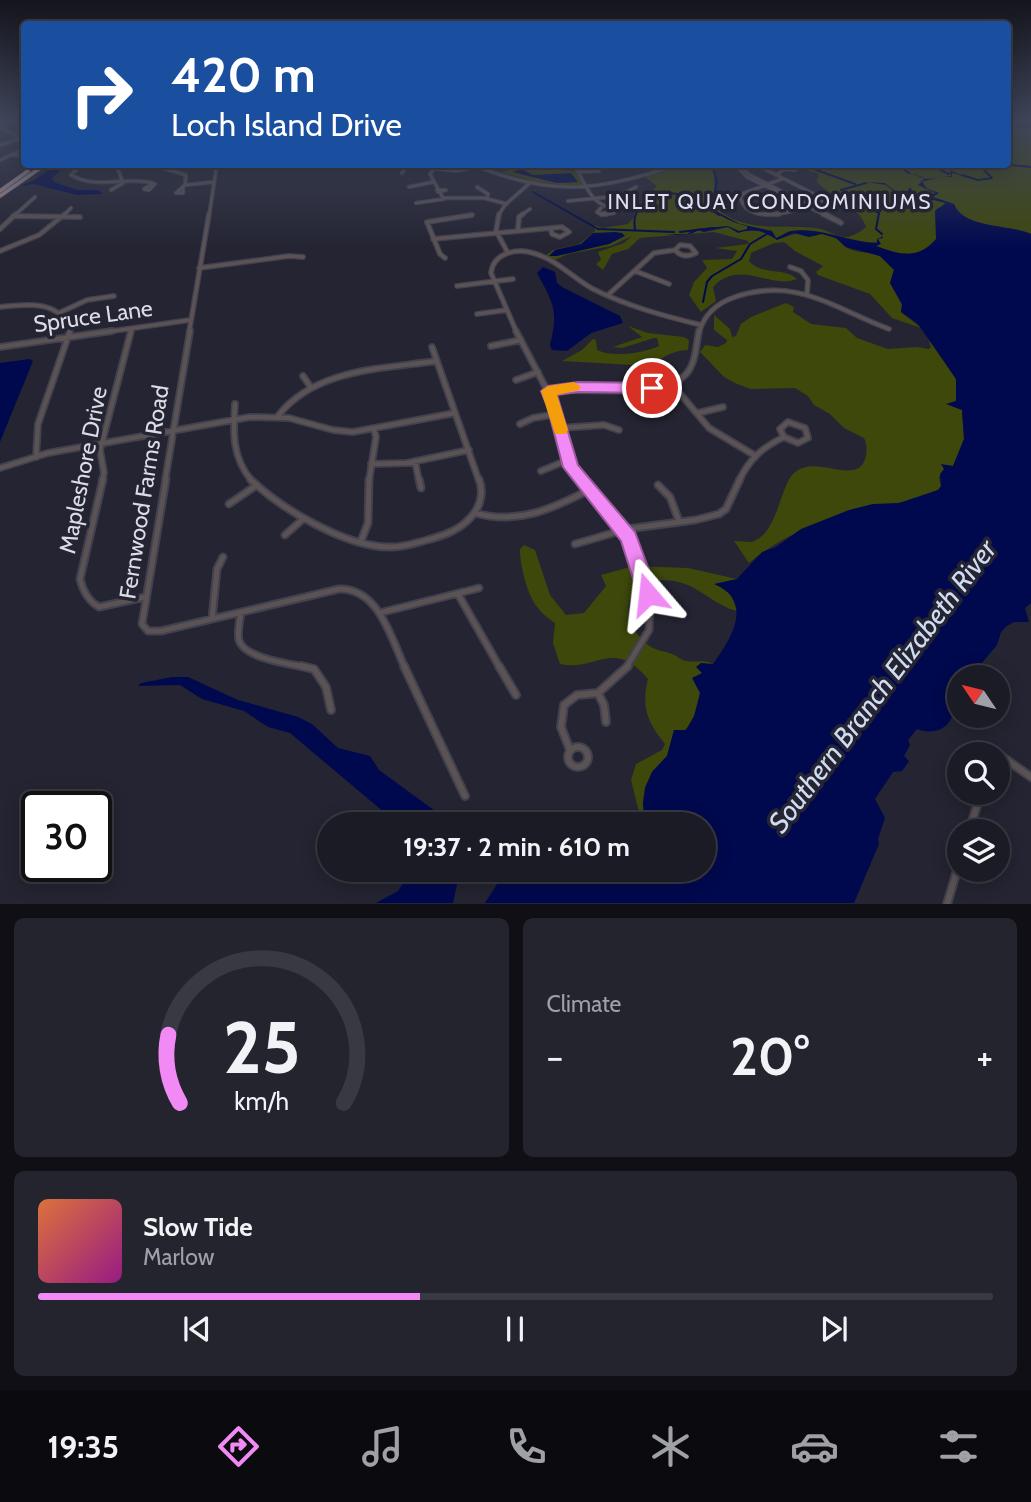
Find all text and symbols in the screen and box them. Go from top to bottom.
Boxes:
text: 420 m [171,45,316,104]
icon: right [56,49,147,140]
text: Loch Island Drive [171,105,402,144]
district label: INLET QUAY CONDOMINIUMS [607,189,933,214]
street label: Spruce Lane [32,294,155,338]
pin [622,358,682,418]
icon: arrive [633,369,671,407]
street label: Fernwood Farms Road [113,383,175,601]
street label: Mapleshore Drive [53,384,113,556]
water label: Southern Branch Elizabeth River [761,532,1004,839]
position arrow [611,557,685,631]
north arrow [947,665,1010,728]
map controls [947,665,1010,882]
button: search [947,742,1010,805]
speed limit sign: 30 [21,791,112,882]
button: layers [947,819,1010,882]
text: 19:37 · 2 min · 610 m [403,831,630,863]
text: Climate [547,990,621,1018]
text: 25 [222,1004,300,1092]
text: 20° [730,1025,809,1088]
text: − [547,1033,563,1080]
text: + [976,1033,993,1080]
text: km/h [234,1086,289,1116]
text: Slow Tide [143,1211,253,1243]
text: Marlow [143,1243,214,1271]
icon: previous [178,1310,216,1348]
icon: pause [496,1310,534,1348]
icon: next [815,1310,853,1348]
icon: directions [214,1422,263,1471]
icon: music [358,1422,407,1471]
icon: phone [502,1422,551,1471]
icon: climate [646,1422,695,1471]
icon: car [790,1422,839,1471]
icon: filters [934,1422,983,1471]
text: 19:35 [48,1427,119,1466]

